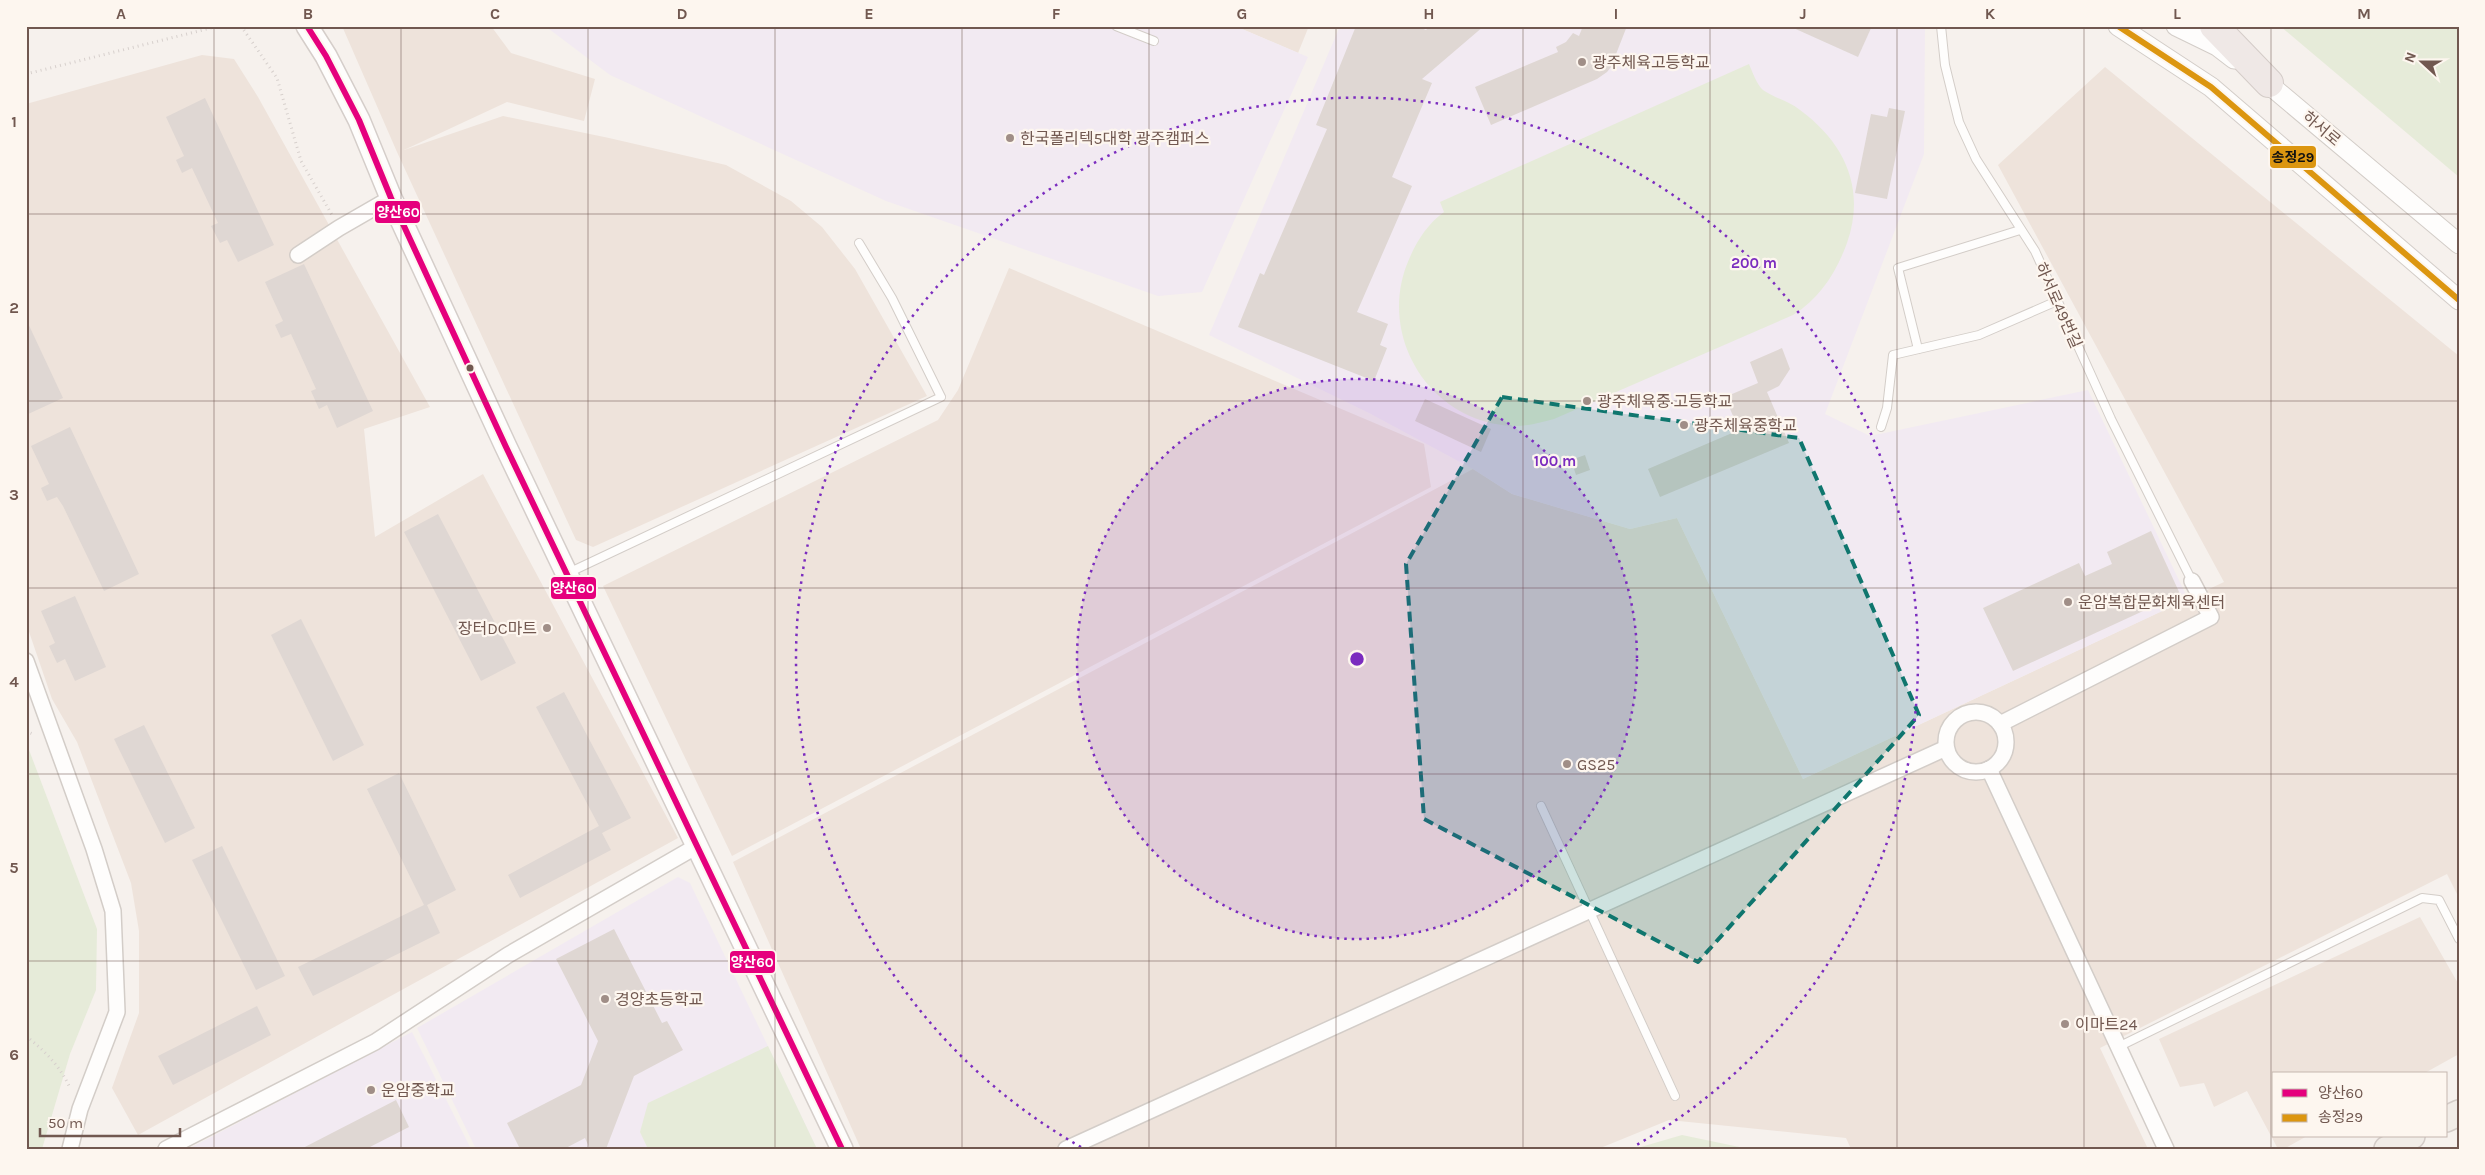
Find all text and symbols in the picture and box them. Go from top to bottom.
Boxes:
text: A [116,4,126,23]
text: B [303,4,313,23]
text: C [490,4,500,23]
text: D [677,4,688,23]
text: E [864,4,874,23]
text: F [1052,4,1061,23]
text: G [1237,4,1247,23]
text: H [1423,4,1435,23]
text: I [1614,4,1618,23]
text: J [1799,4,1807,23]
text: K [1985,4,1996,23]
text: L [2173,4,2181,23]
text: M [2357,4,2371,23]
north arrow [2398,38,2448,88]
text: N [2401,50,2420,65]
place label: 광주체육고등학교 [1592,53,1710,72]
marker: 광주체육고등학교 [1576,56,1588,68]
street label: 하서로 [2299,107,2345,150]
text: 1 [11,112,17,131]
place label: 한국폴리텍5대학 광주캠퍼스 [1020,129,1209,148]
marker: 한국폴리텍5대학 광주캠퍼스 [1004,132,1016,144]
line badge: 송정29 [2269,145,2317,169]
text: 송정29 [2272,149,2314,166]
line badge: 양산60 [374,200,421,224]
text: 양산60 [376,204,420,221]
text: 200 m [1731,254,1777,272]
street label: 하서로49번길 [2031,259,2086,351]
text: 2 [9,298,19,317]
unlabelled marker [465,363,475,373]
place label: 광주체육중·고등학교 [1597,392,1732,411]
marker: 광주체육중·고등학교 [1581,395,1593,407]
place label: 광주체육중학교 [1694,416,1797,435]
marker: 광주체육중학교 [1678,419,1690,431]
text: 100 m [1534,452,1576,470]
text: 3 [9,485,19,504]
line badge: 양산60 [550,576,597,600]
text: 양산60 [551,580,595,597]
place label: 운암복합문화체육센터 [2078,593,2225,612]
marker: 운암복합문화체육센터 [2062,596,2074,608]
place label: 장터DC마트 [458,619,537,638]
marker: 장터DC마트 [541,622,553,634]
centre of rings [1348,650,1366,668]
text: 4 [9,672,19,691]
place label: GS25 [1577,755,1615,774]
marker: GS25 [1561,758,1573,770]
text: 5 [9,858,19,877]
line badge: 양산60 [729,950,776,974]
text: 양산60 [730,954,774,971]
place label: 경양초등학교 [615,990,703,1009]
marker: 경양초등학교 [599,993,611,1005]
place label: 이마트24 [2075,1015,2137,1034]
marker: 이마트24 [2059,1018,2071,1030]
text: 6 [9,1045,19,1064]
legend [2272,1072,2448,1138]
place label: 운암중학교 [381,1081,455,1100]
marker: 운암중학교 [365,1084,377,1096]
text: 양산60 [2318,1084,2363,1102]
scale bar [40,1105,180,1137]
text: 송정29 [2318,1108,2363,1126]
text: 50 m [48,1114,83,1132]

